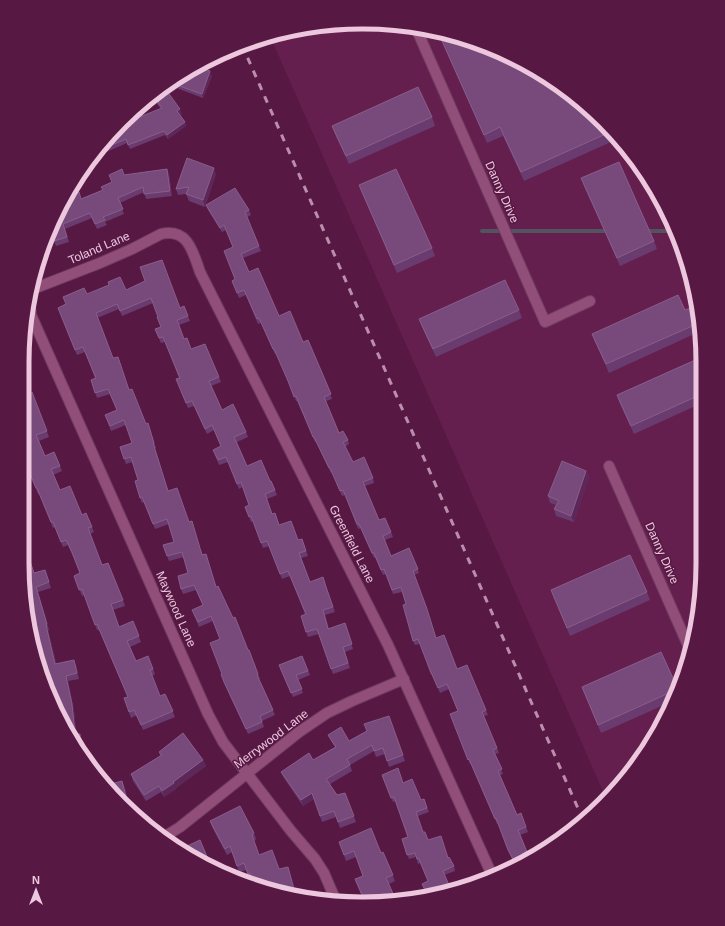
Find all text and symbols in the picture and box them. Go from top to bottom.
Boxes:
street label: Danny Drive [482,159,522,225]
street label: Toland Lane [66,229,132,267]
street label: Greenfield Lane [326,503,378,586]
street label: Danny Drive [642,520,682,586]
street label: Maywood Lane [153,569,199,649]
street label: Merrywood Lane [231,706,311,771]
north arrow [16,870,56,910]
text: N [32,874,40,886]

